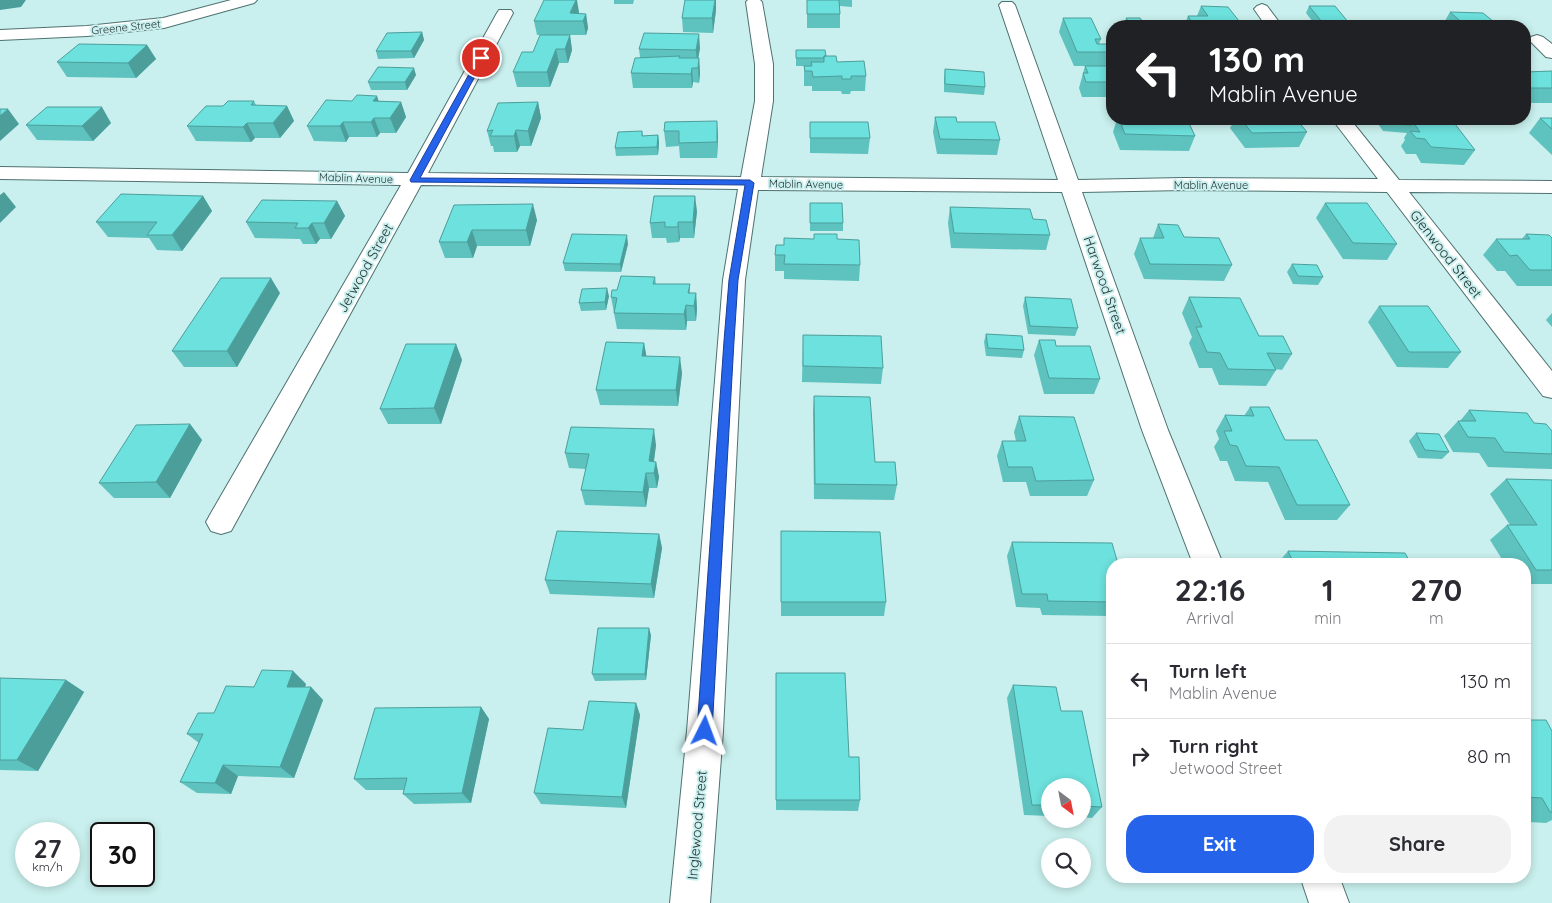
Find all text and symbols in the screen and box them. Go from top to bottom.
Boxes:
street label: Greene Street [91,16,162,38]
pin [460,37,502,79]
text: 130 m [1209,37,1305,81]
icon: left [1126,40,1191,105]
icon: arrive [467,44,495,72]
text: Mablin Avenue [1209,80,1358,108]
street label: Mablin Avenue [319,170,393,186]
street label: Mablin Avenue [769,176,843,192]
street label: Mablin Avenue [1174,178,1248,192]
street label: Glenwood Street [1406,206,1486,302]
street label: Jetwood Street [333,220,397,316]
street label: Harwood Street [1080,234,1130,337]
text: 22:16 [1175,571,1245,609]
text: 1 [1322,571,1334,609]
text: 270 [1410,571,1462,609]
text: Arrival [1186,608,1234,628]
text: min [1314,608,1341,628]
text: m [1429,608,1443,628]
text: Turn left [1169,659,1247,683]
icon: left [1126,667,1154,695]
text: 130 m [1460,669,1511,693]
text: Mablin Avenue [1169,683,1277,703]
position arrow [678,704,730,756]
text: Turn right [1169,734,1258,758]
icon: right [1126,742,1154,770]
text: 80 m [1467,744,1511,768]
text: Jetwood Street [1169,758,1282,778]
street label: Inglewood Street [683,770,711,880]
north arrow [1041,778,1091,828]
map controls [1041,778,1091,888]
button: Exit [1126,815,1314,873]
button: Share [1324,815,1511,873]
speed limit sign: 30 [90,822,155,887]
text: 27 [34,833,61,864]
button: search [1041,838,1091,888]
text: km/h [32,859,63,874]

